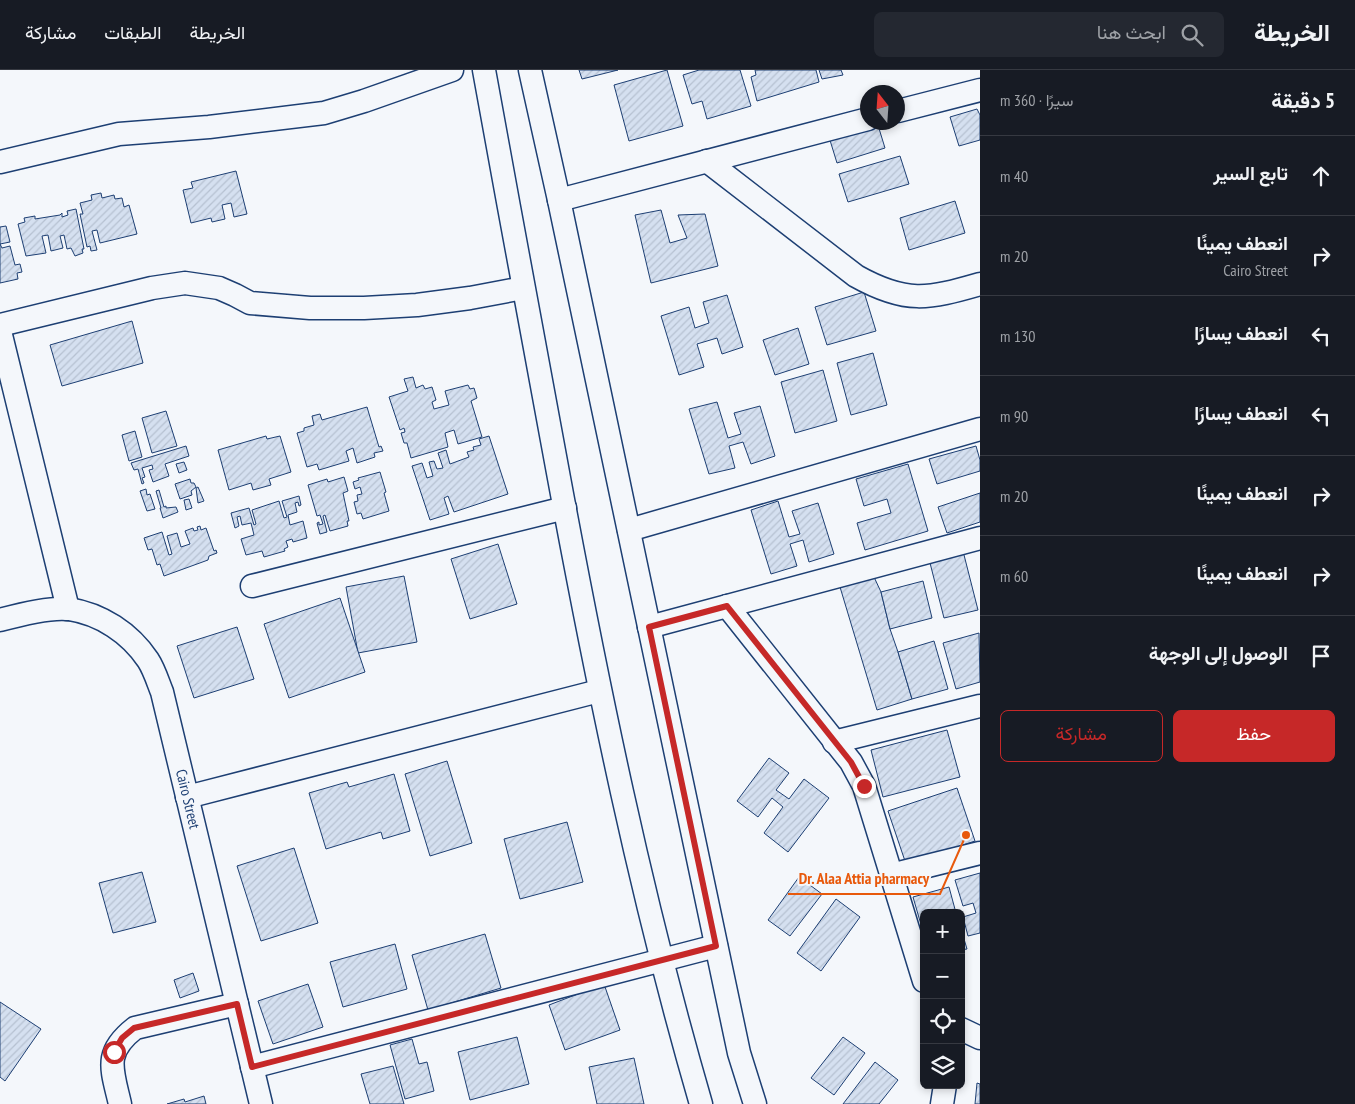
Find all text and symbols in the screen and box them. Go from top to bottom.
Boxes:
search box [874,12,1224,57]
text: الخريطة [1254,17,1330,48]
text: ابحث هنا [1097,20,1166,44]
text: مشاركة [25,21,76,44]
text: الطبقات [104,21,161,44]
text: الخريطة [189,21,245,44]
icon: search [1178,21,1206,49]
north arrow [860,85,905,130]
text: 5 دقيقة [1271,87,1335,114]
text: سيرًا · 360 m [1000,90,1073,110]
text: تابع السير [1213,161,1288,185]
icon: ahead [1307,162,1335,190]
text: 40 m [1000,166,1028,186]
text: انعطف يمينًا [1197,231,1288,255]
icon: right [1307,242,1335,270]
text: 20 m [1000,246,1028,266]
text: Cairo Street [1223,260,1288,280]
text: انعطف يسارًا [1194,321,1288,345]
icon: left [1307,322,1335,350]
text: 130 m [1000,326,1035,346]
text: انعطف يسارًا [1194,401,1288,425]
icon: left [1307,402,1335,430]
text: 90 m [1000,406,1028,426]
text: انعطف يمينًا [1197,481,1288,505]
icon: right [1307,482,1335,510]
text: 20 m [1000,486,1028,506]
text: انعطف يمينًا [1197,561,1288,585]
icon: right [1307,562,1335,590]
text: 60 m [1000,566,1028,586]
text: الوصول إلى الوجهة [1149,641,1288,665]
icon: arrive [1307,642,1335,670]
button: مشاركة [1000,710,1163,762]
button: حفظ [1173,710,1335,762]
street label: Cairo Street [172,767,205,831]
route end [853,775,876,798]
callout: Dr. Alaa Attia pharmacy [788,863,940,894]
text: Dr. Alaa Attia pharmacy [799,868,930,888]
map controls [920,909,965,1089]
button: + [920,909,965,954]
button: − [920,954,965,999]
button: locate [920,999,965,1044]
route start [103,1041,126,1064]
button: layers [920,1044,965,1089]

